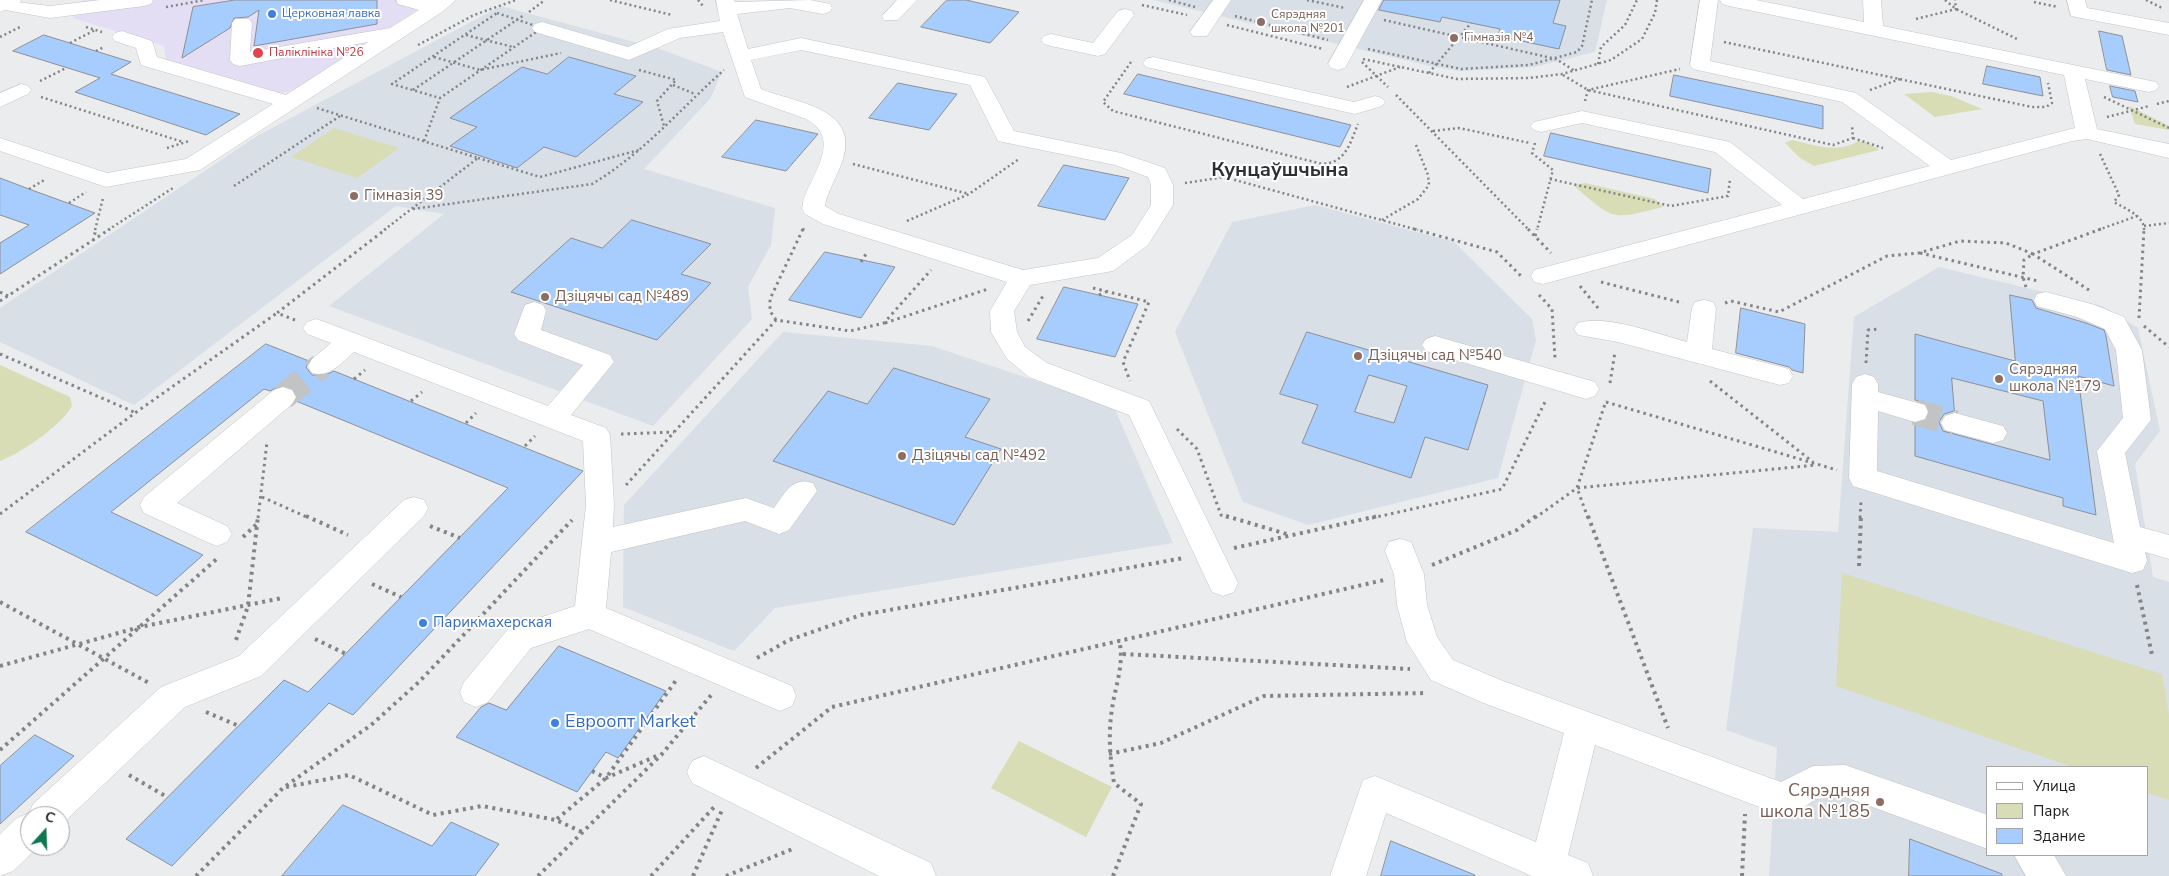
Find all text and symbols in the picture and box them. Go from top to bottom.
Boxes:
place label: Церковная лавка [282,7,381,21]
marker: Церковная лавка [266,8,278,20]
place label: Сярэдняя школа №201 [1271,8,1345,36]
marker: Сярэдняя школа №201 [1255,16,1267,28]
place label: Гімназія №4 [1464,31,1533,45]
marker: Гімназія №4 [1448,32,1460,44]
marker: Паліклініка №26 [251,46,265,60]
place label: Паліклініка №26 [269,46,364,60]
district label: Кунцаўшчына [1211,159,1349,183]
place label: Гімназія 39 [364,187,444,205]
marker: Гімназія 39 [348,190,360,202]
place label: Дзіцячы сад №489 [555,288,689,306]
marker: Дзіцячы сад №489 [539,291,551,303]
place label: Дзіцячы сад №540 [1368,347,1502,365]
marker: Дзіцячы сад №540 [1352,350,1364,362]
place label: Сярэдняя школа №179 [2009,361,2101,396]
marker: Сярэдняя школа №179 [1993,373,2005,385]
place label: Дзіцячы сад №492 [912,447,1046,465]
marker: Дзіцячы сад №492 [896,450,908,462]
place label: Парикмахерская [433,614,552,632]
marker: Парикмахерская [417,617,429,629]
place label: Евроопт Market [565,712,696,734]
marker: Евроопт Market [549,717,561,729]
legend [1986,766,2149,856]
text: Улица [2033,776,2076,796]
place label: Сярэдняя школа №185 [1760,781,1870,824]
marker: Сярэдняя школа №185 [1874,796,1886,808]
text: Парк [2033,801,2069,821]
north arrow [20,806,70,856]
text: С [42,807,58,828]
text: Здание [2033,826,2085,846]

